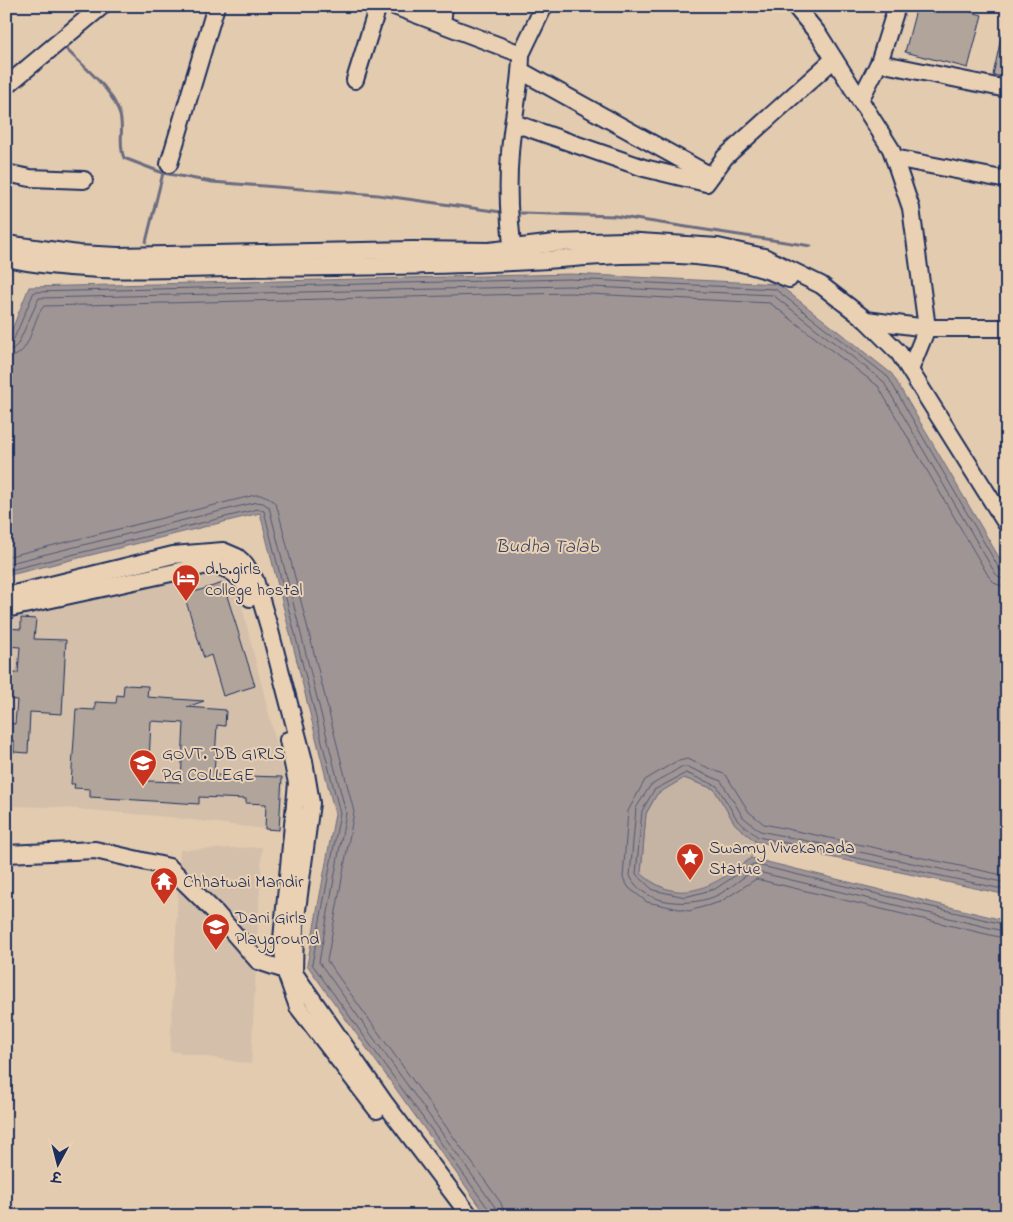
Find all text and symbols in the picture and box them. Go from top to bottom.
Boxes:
water label: Budha Talab [496,534,599,561]
place label: d.b.girls college hostal [205,557,302,605]
hotel icon: d.b.girls college hostal [171,563,201,602]
place label: GOVT. DB GIRLS PG COLLEGE [162,742,285,789]
school or university icon: GOVT. DB GIRLS PG COLLEGE [128,748,158,787]
place label: Swamy Vivekanada Statue [709,836,855,883]
place icon: Swamy Vivekanada Statue [675,842,705,881]
temple icon: Chhatwai Mandir [149,866,179,905]
place label: Chhatwai Mandir [183,870,304,896]
place label: Dani Girls Playground [234,906,319,954]
school or university icon: Dani Girls Playground [201,912,231,951]
north arrow [32,1140,82,1190]
text: उ [49,1164,64,1187]

